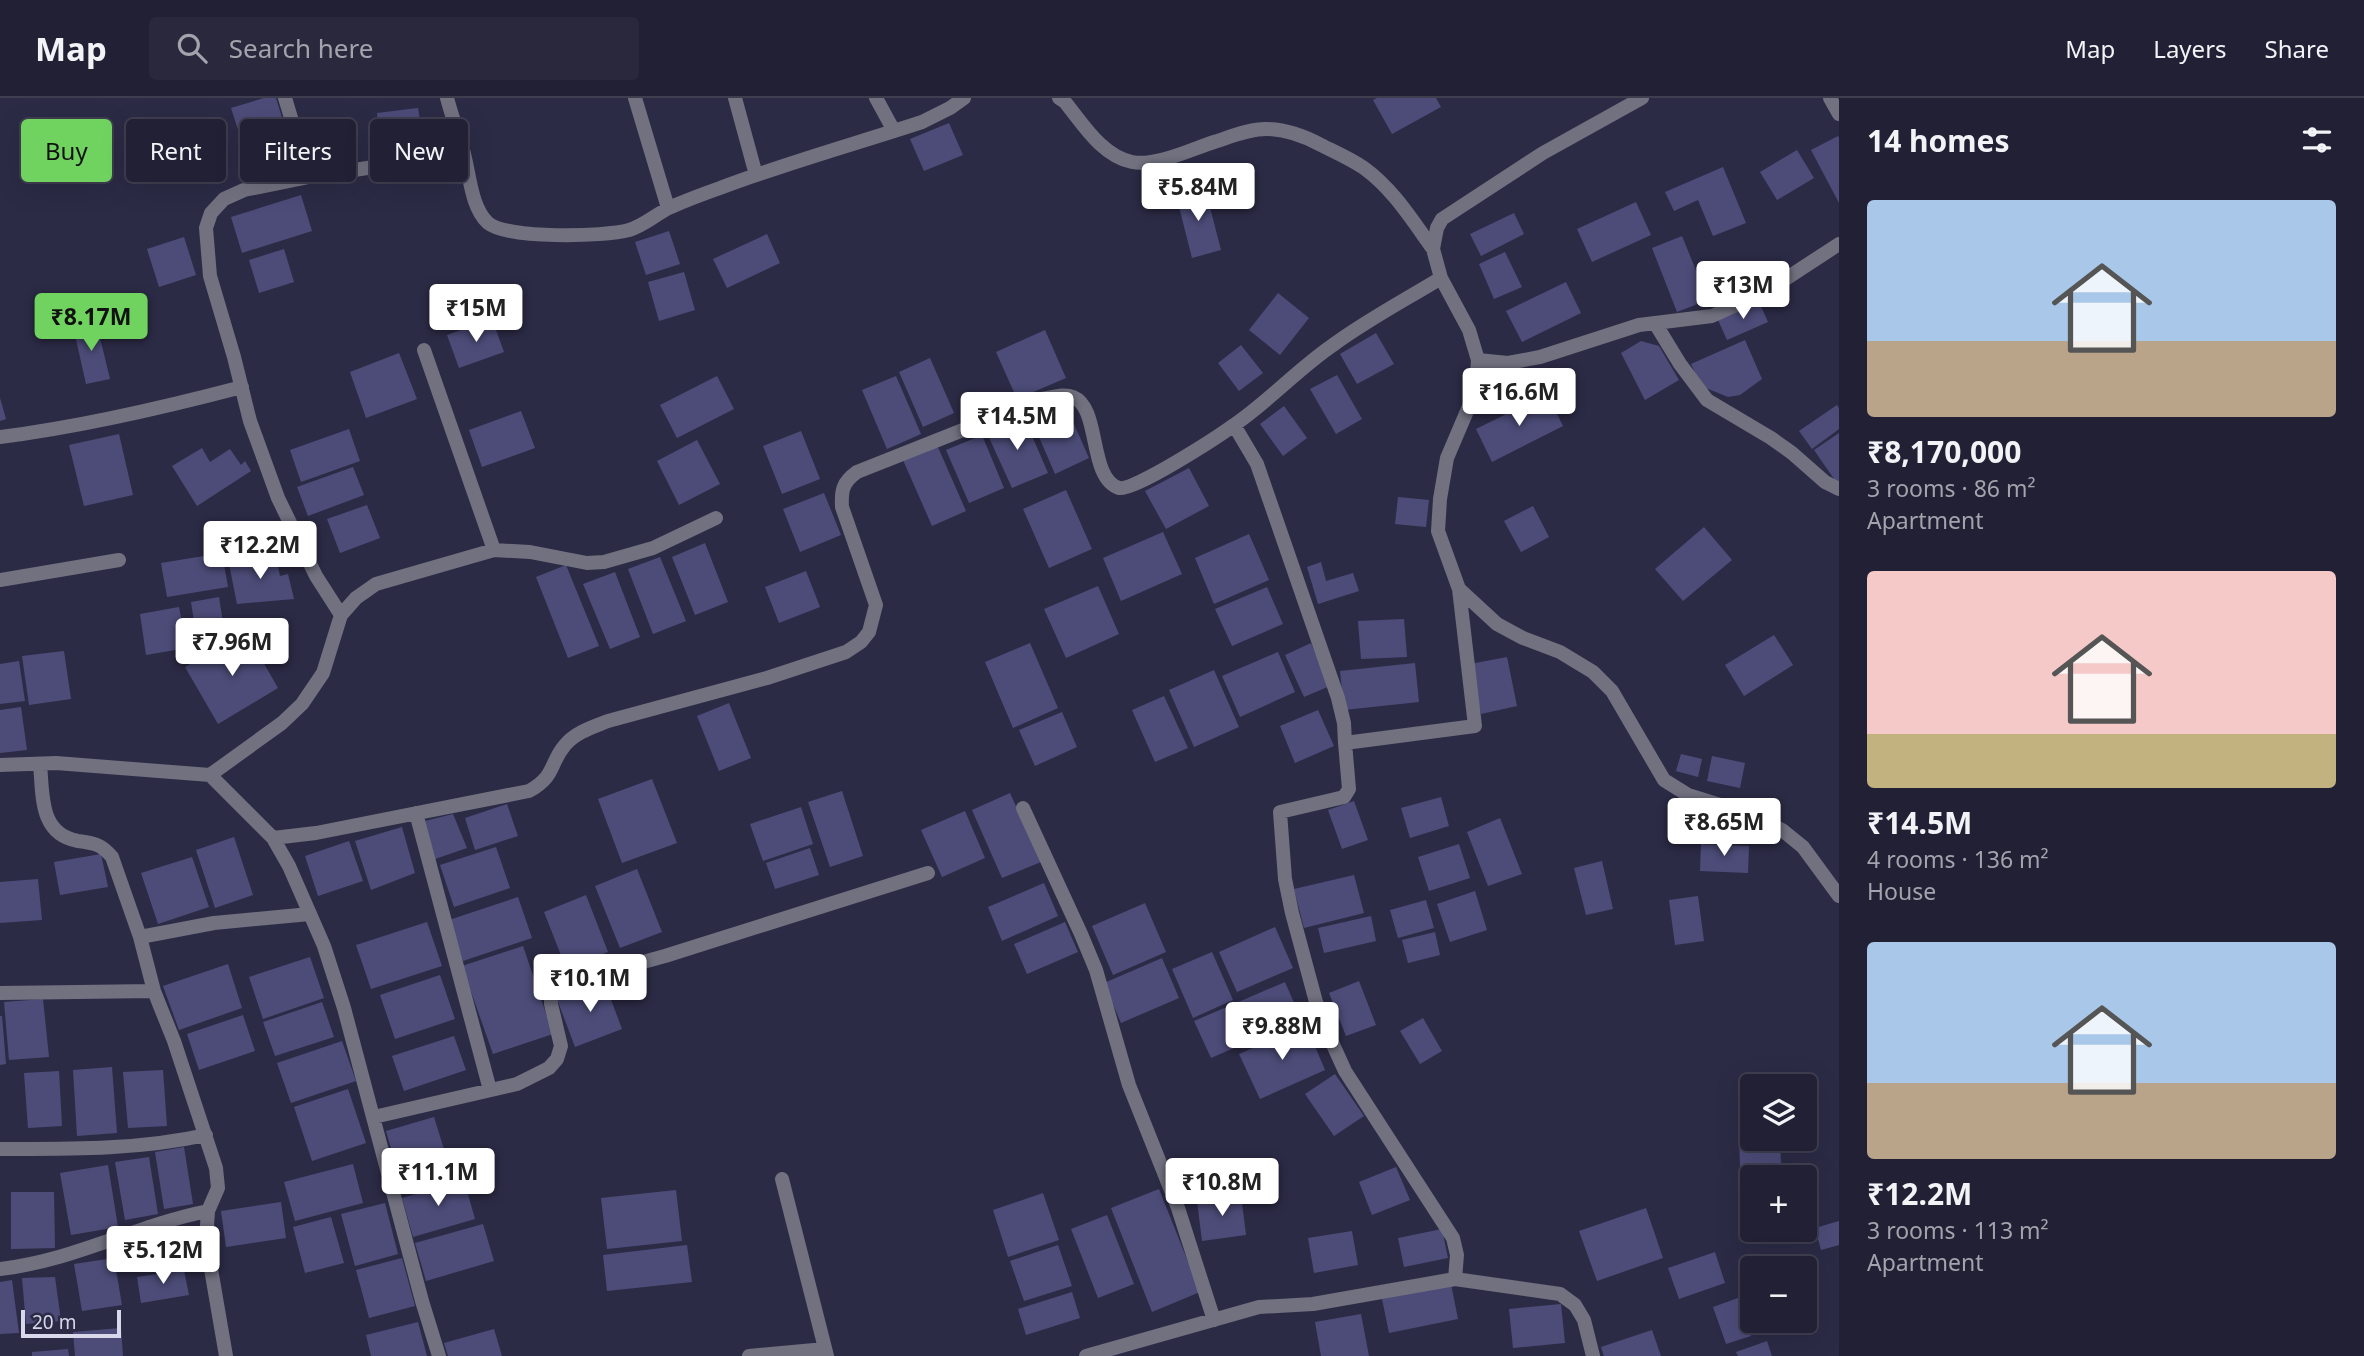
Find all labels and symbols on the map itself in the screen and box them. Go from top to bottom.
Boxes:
pin: ₹5.84M [1141,164,1255,223]
pin: ₹13M [1702,262,1784,321]
pin: ₹15M [435,285,517,344]
pin: ₹8.17M [34,294,148,353]
pin: ₹16.6M [1462,368,1576,428]
pin: ₹14.5M [960,392,1074,452]
pin: ₹12.2M [203,522,317,581]
pin: ₹7.96M [175,618,289,678]
pin: ₹8.65M [1667,798,1781,858]
pin: ₹10.1M [533,954,647,1014]
pin: ₹9.88M [1225,1002,1339,1062]
pin: ₹11.1M [381,1148,495,1208]
pin: ₹10.8M [1165,1158,1279,1218]
pin: ₹5.12M [106,1226,220,1286]
scale bar [21,1307,121,1339]

